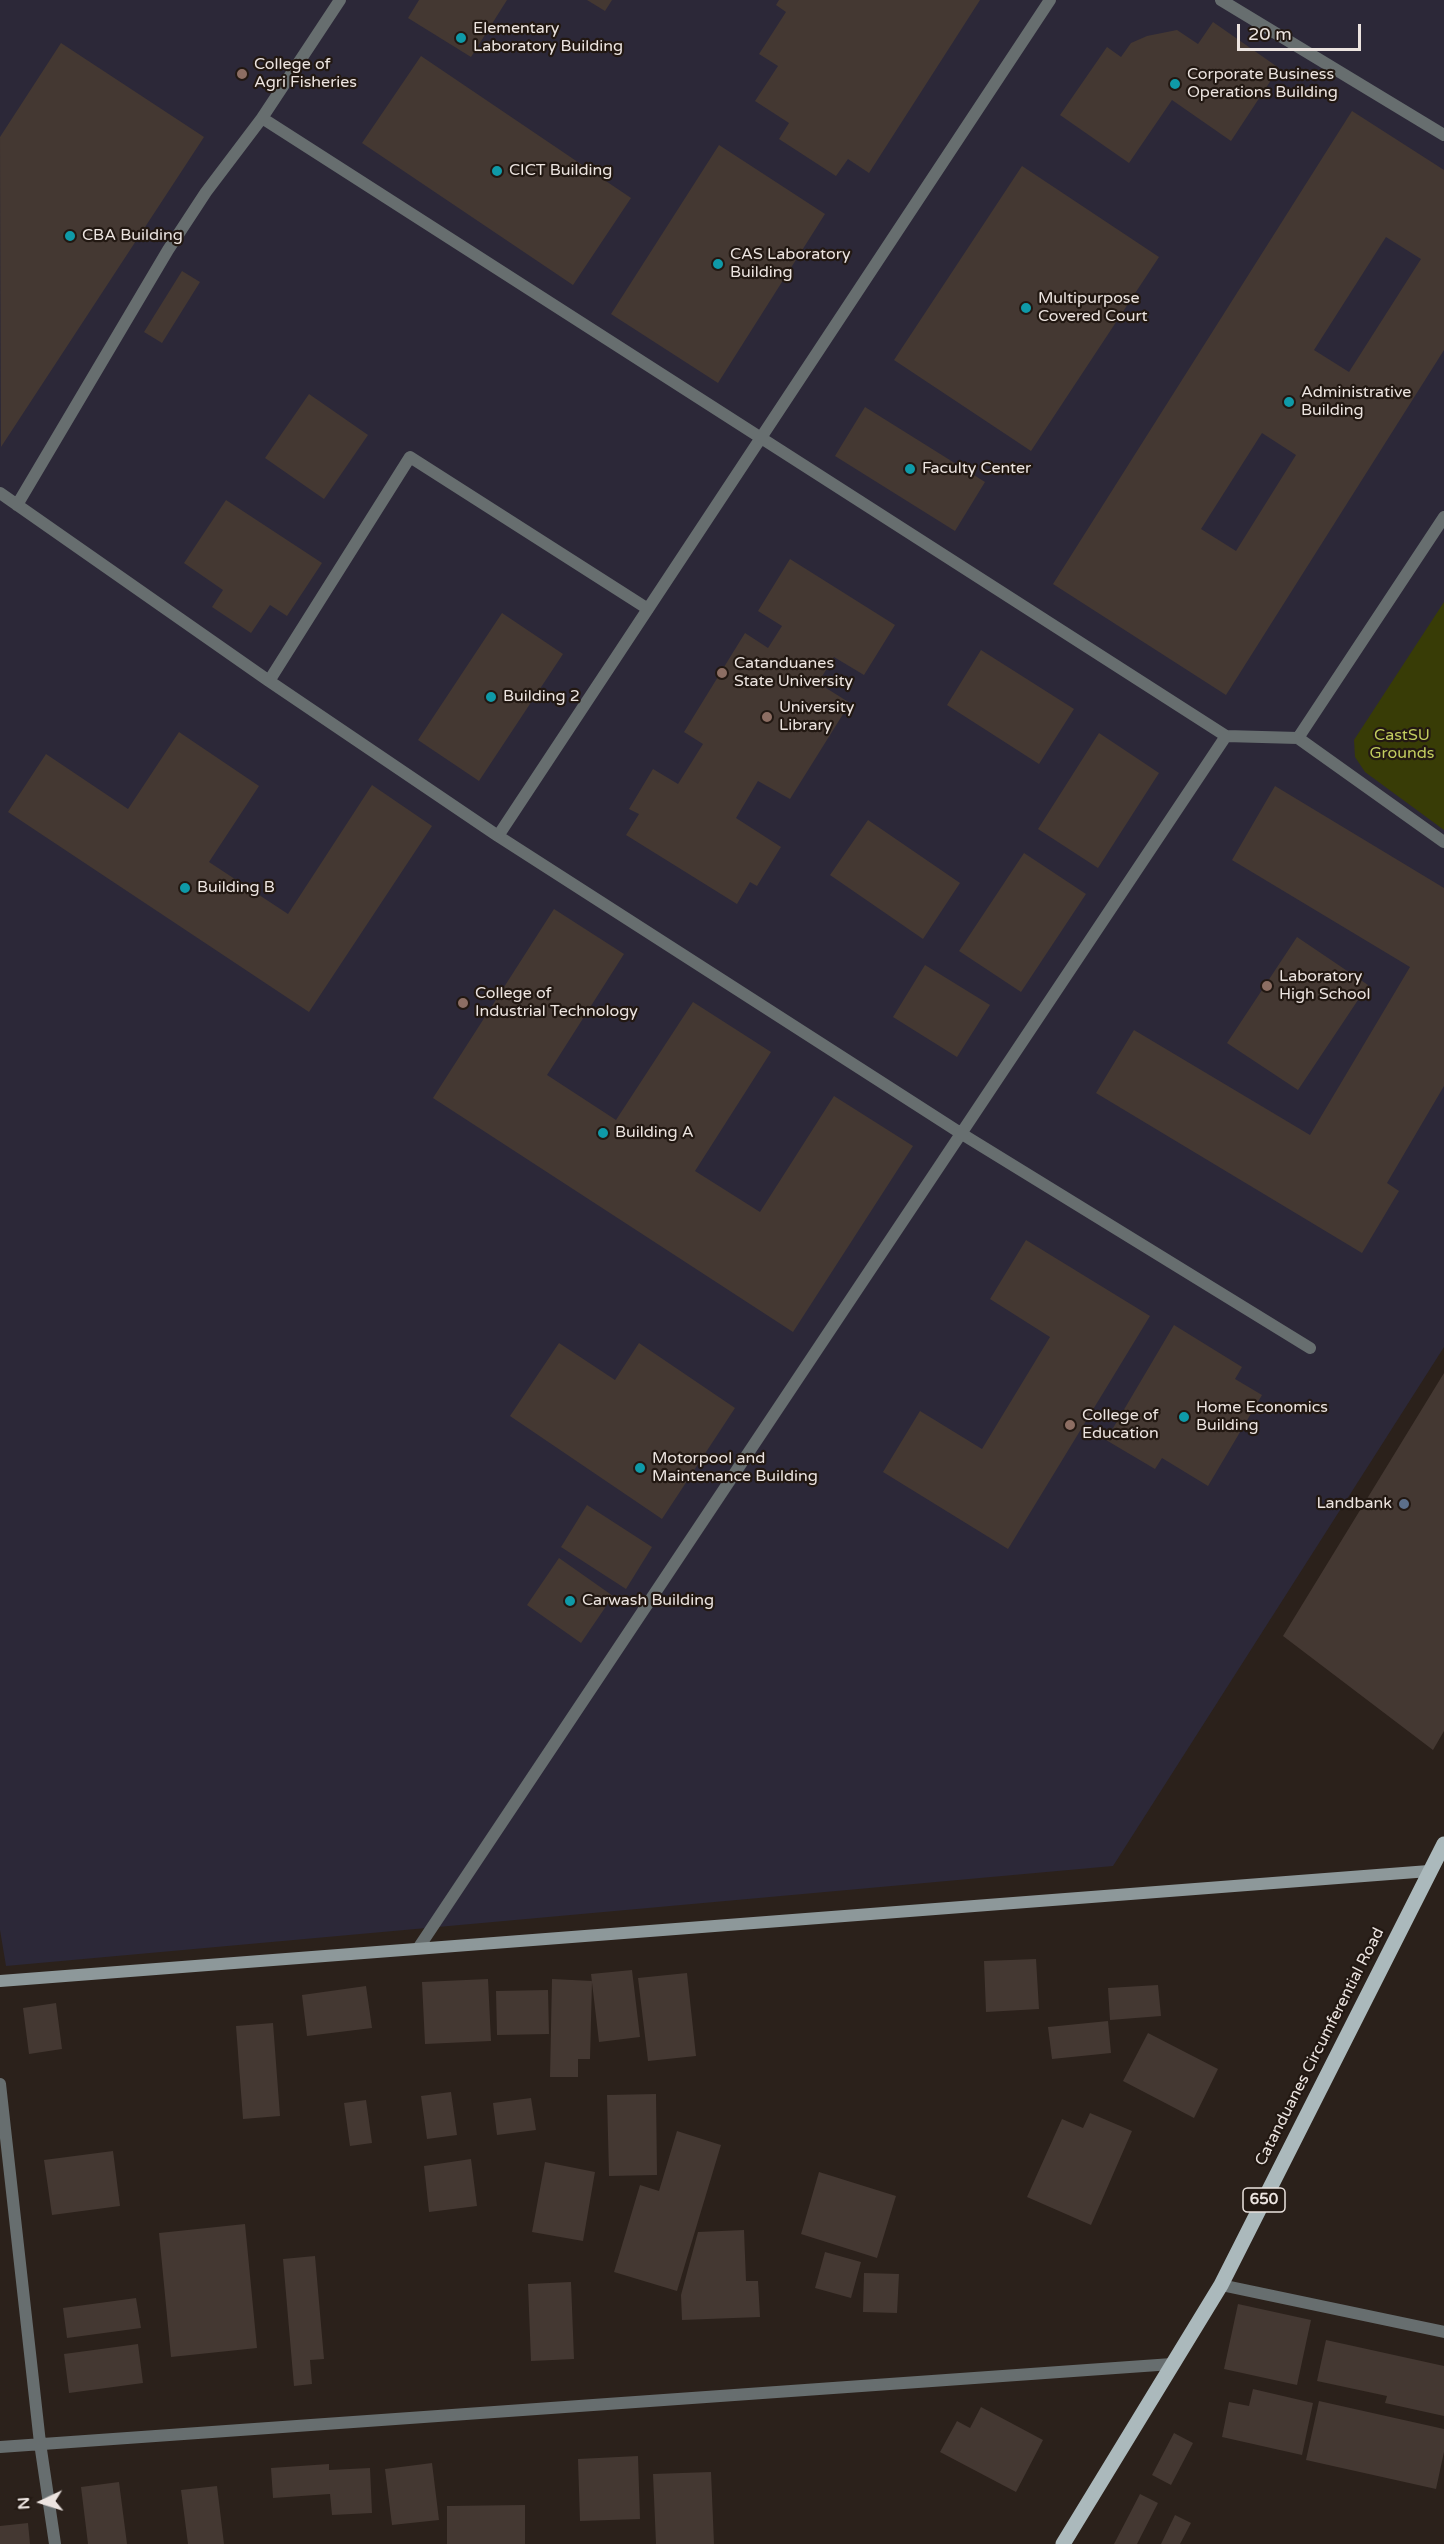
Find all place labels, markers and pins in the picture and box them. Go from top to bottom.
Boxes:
place label: Elementary Laboratory Building [473,19,623,57]
marker: Elementary Laboratory Building [454,31,468,45]
place label: College of Agri Fisheries [254,55,357,93]
place label: Corporate Business Operations Building [1187,65,1338,103]
marker: College of Agri Fisheries [235,67,249,81]
marker: Corporate Business Operations Building [1168,77,1182,91]
place label: CICT Building [509,161,612,181]
marker: CICT Building [490,164,504,178]
place label: CBA Building [82,226,183,246]
marker: CBA Building [63,229,77,243]
place label: CAS Laboratory Building [730,245,850,283]
marker: CAS Laboratory Building [711,257,725,271]
place label: Multipurpose Covered Court [1038,289,1148,327]
marker: Multipurpose Covered Court [1019,301,1033,315]
place label: Administrative Building [1301,383,1411,421]
marker: Administrative Building [1282,395,1296,409]
place label: Faculty Center [922,459,1031,479]
marker: Faculty Center [903,462,917,476]
place label: Catanduanes State University [734,654,853,692]
marker: Catanduanes State University [715,666,729,680]
place label: Building 2 [503,687,580,707]
marker: Building 2 [484,690,498,704]
place label: University Library [779,698,854,736]
marker: University Library [760,710,774,724]
place label: Building B [197,878,275,898]
marker: Building B [178,881,192,895]
place label: Laboratory High School [1279,967,1370,1005]
marker: Laboratory High School [1260,979,1274,993]
place label: College of Industrial Technology [475,984,638,1022]
marker: College of Industrial Technology [456,996,470,1010]
place label: Building A [615,1123,694,1143]
marker: Building A [596,1126,610,1140]
place label: Home Economics Building [1196,1398,1328,1436]
place label: College of Education [1082,1406,1159,1444]
marker: Home Economics Building [1177,1410,1191,1424]
marker: College of Education [1063,1418,1077,1432]
place label: Motorpool and Maintenance Building [652,1449,818,1487]
marker: Motorpool and Maintenance Building [633,1461,647,1475]
place label: Landbank [1316,1494,1392,1514]
marker: Landbank [1397,1497,1411,1511]
place label: Carwash Building [582,1591,714,1611]
marker: Carwash Building [563,1594,577,1608]

